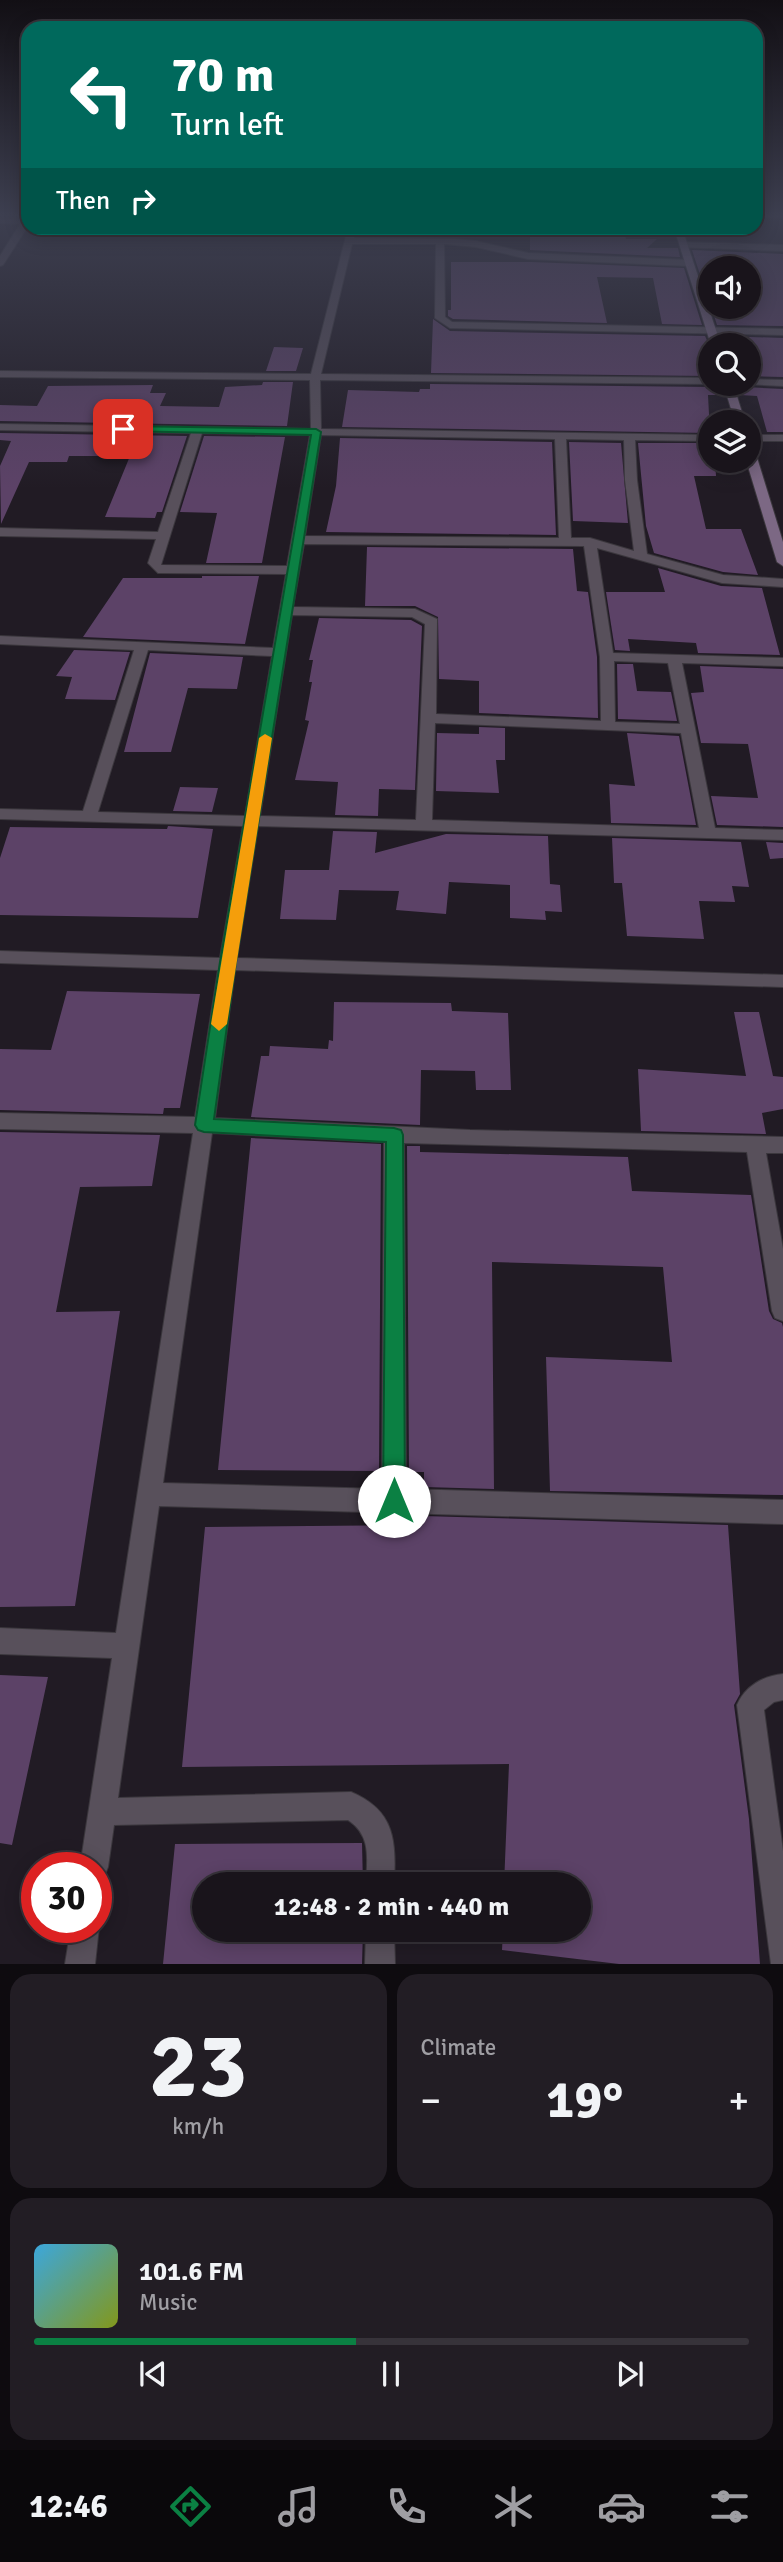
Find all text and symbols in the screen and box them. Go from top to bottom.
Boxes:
text: 70 m [171,45,274,105]
icon: left [56,49,147,140]
text: Turn left [171,105,284,144]
icon: right [124,182,162,220]
text: Then [56,185,110,217]
map controls [698,256,761,473]
button: sound [698,256,761,319]
button: search [698,333,761,396]
pin [93,399,153,459]
icon: arrive [104,410,142,448]
button: layers [698,410,761,473]
position arrow [357,1464,431,1538]
speed limit sign: 30 [21,1852,112,1943]
text: 12:48 · 2 min · 440 m [274,1891,509,1923]
text: 23 [149,2010,247,2123]
text: Climate [421,2033,496,2062]
text: 19° [546,2068,623,2132]
text: − [421,2077,441,2124]
text: + [728,2077,749,2124]
text: km/h [172,2112,224,2141]
text: 101.6 FM [139,2256,244,2288]
text: Music [139,2288,197,2317]
icon: previous [134,2355,172,2393]
icon: pause [372,2355,410,2393]
icon: next [611,2355,649,2393]
icon: directions [166,2482,215,2531]
icon: music [274,2482,323,2531]
icon: phone [382,2482,431,2531]
icon: climate [489,2482,538,2531]
icon: car [597,2482,646,2531]
icon: filters [705,2482,754,2531]
text: 12:46 [29,2487,108,2526]

